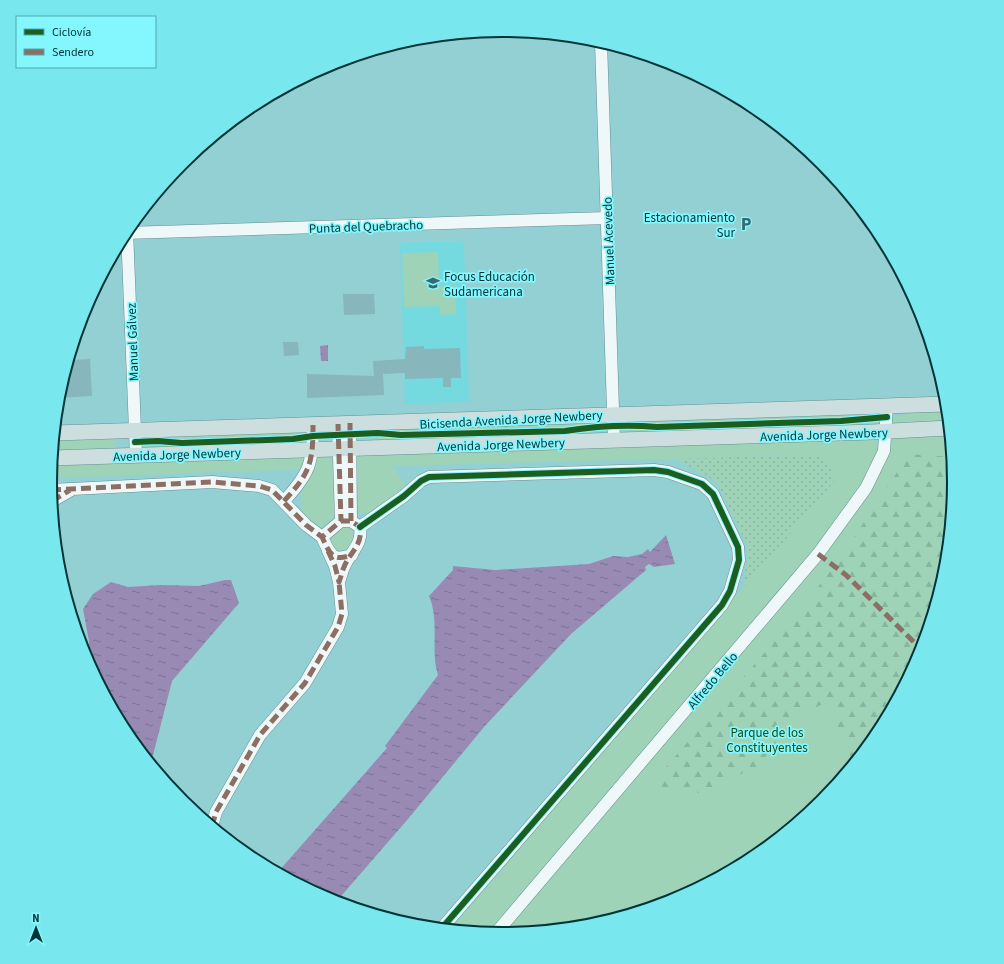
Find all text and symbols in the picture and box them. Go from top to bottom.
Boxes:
legend [16,16,156,68]
text: Ciclovía [52,24,91,41]
text: Sendero [52,44,94,61]
street label: Manuel Acevedo [598,196,620,286]
place label: Estacionamiento Sur [644,209,735,242]
street label: Punta del Quebracho [308,216,424,238]
parking icon: Estacionamiento Sur [738,216,754,232]
place label: Focus Educación Sudamericana [444,268,535,301]
school or university icon: Focus Educación Sudamericana [425,275,441,291]
street label: Manuel Gálvez [123,302,143,381]
street label: Bicisenda Avenida Jorge Newbery [419,406,603,434]
street label: Avenida Jorge Newbery [760,424,888,446]
street label: Avenida Jorge Newbery [437,434,565,456]
street label: Avenida Jorge Newbery [113,444,241,466]
street label: Alfredo Bello [683,648,742,713]
park label: Parque de los Constituyentes [726,724,808,757]
north arrow [16,908,56,948]
text: N [32,911,40,926]

